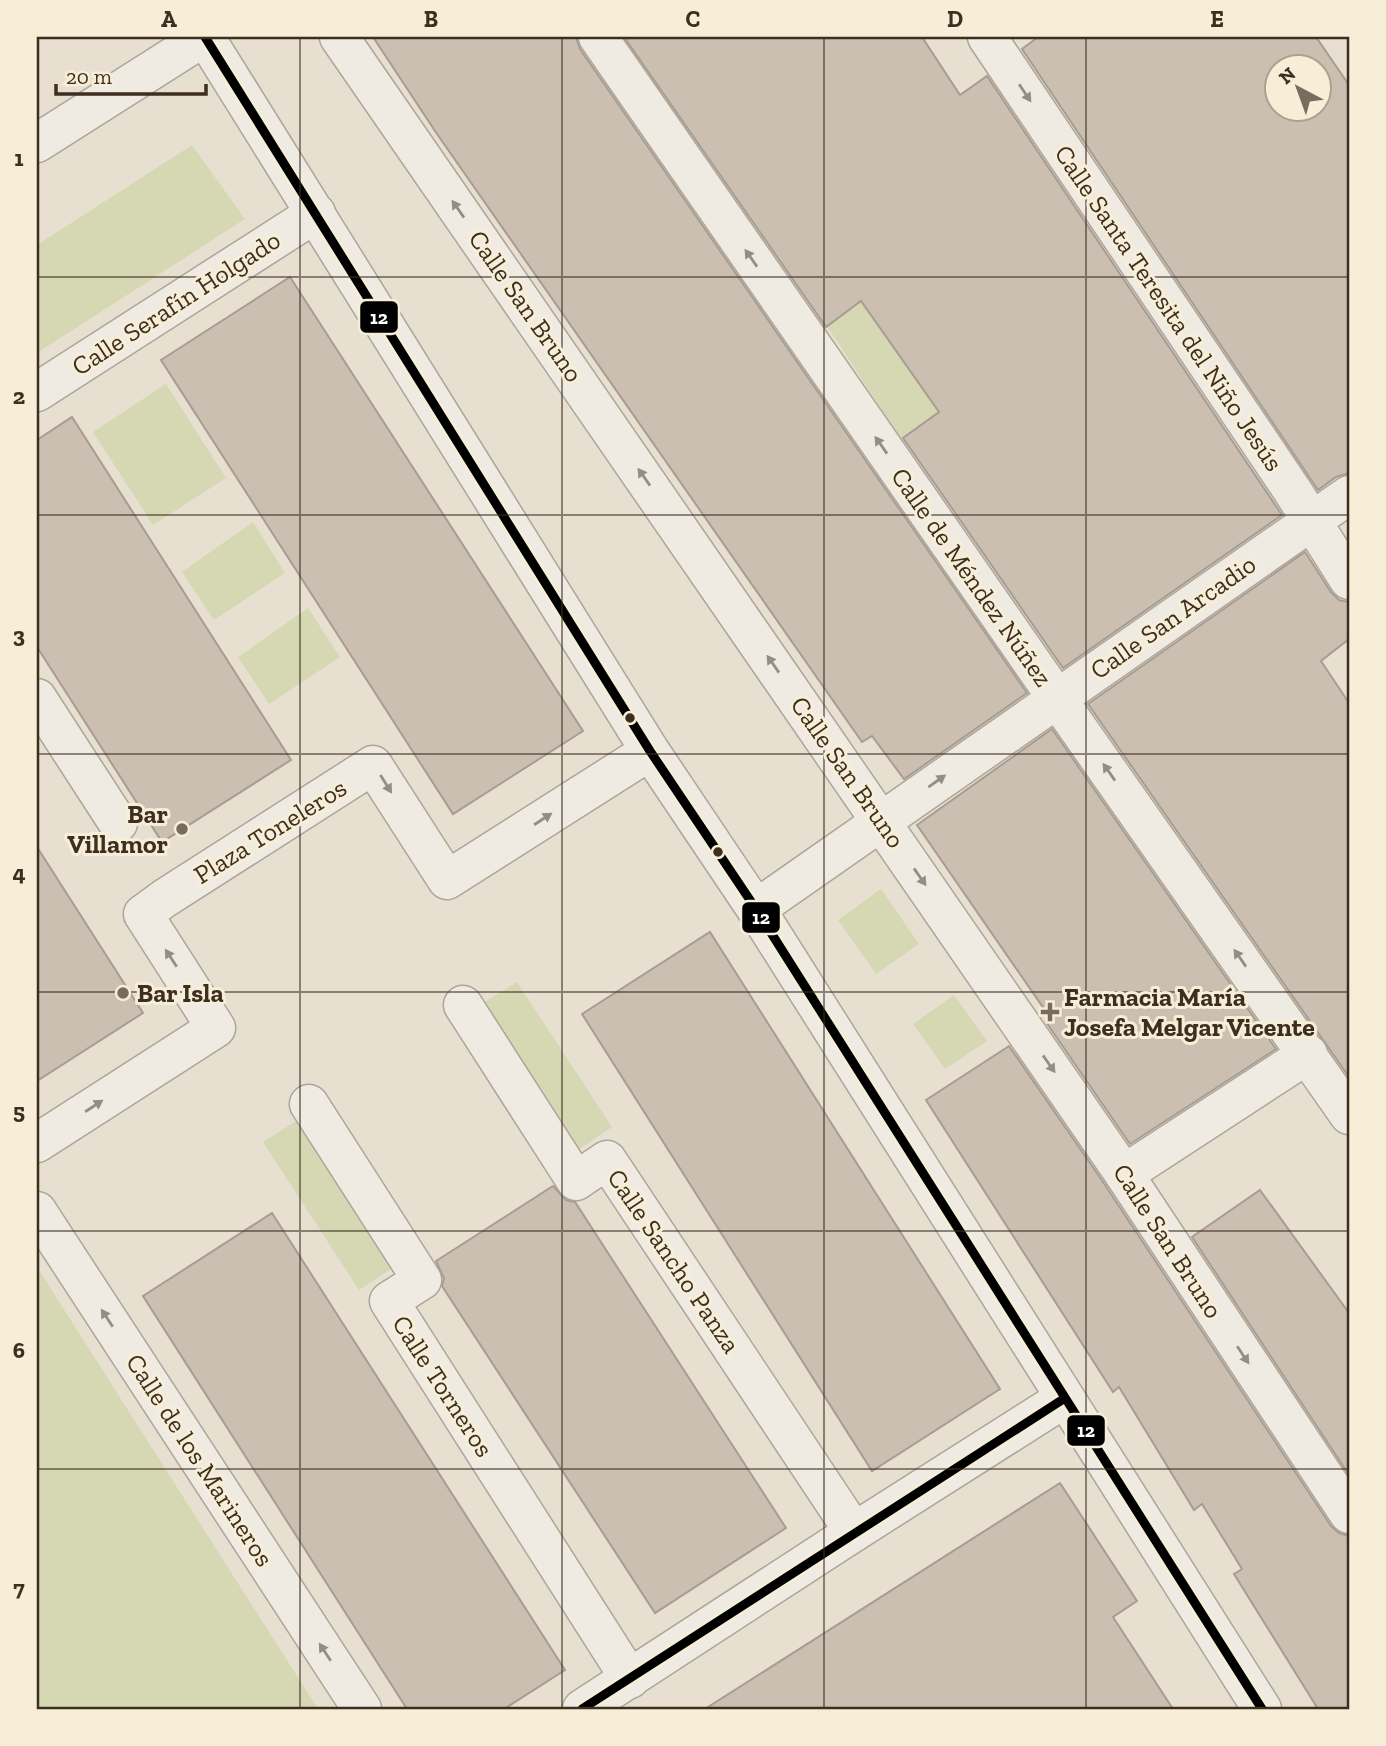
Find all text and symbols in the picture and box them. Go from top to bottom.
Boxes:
text: A [161,5,177,33]
text: B [424,5,438,33]
text: C [686,5,700,33]
text: D [947,5,963,33]
text: E [1210,5,1224,33]
scale bar [56,52,206,96]
north arrow [1264,52,1334,122]
text: N [1274,62,1300,89]
text: 20 m [66,64,112,89]
one-way arrow [1018,84,1031,103]
street label: Calle Santa Teresita del Niño Jesús [1048,139,1290,477]
text: 1 [14,144,24,172]
one-way arrow [451,200,465,218]
street label: Calle Serafín Holgado [66,224,286,382]
street label: Calle San Bruno [462,224,590,388]
one-way arrow [745,248,758,268]
line badge: 12 [359,300,399,334]
text: 12 [370,306,388,329]
text: 2 [13,382,25,410]
one-way arrow [874,436,888,454]
street label: Calle de Méndez Núñez [884,461,1060,693]
one-way arrow [638,467,651,486]
street label: Calle San Arcadio [1084,548,1262,686]
text: 3 [13,621,25,649]
one-way arrow [766,655,780,673]
street label: Calle San Bruno [784,690,912,854]
unlabelled marker [623,711,637,725]
one-way arrow [1102,763,1116,781]
street label: Plaza Toneleros [188,771,352,891]
one-way arrow [928,774,946,788]
one-way arrow [379,775,392,794]
place label: Bar Villamor [67,798,168,860]
one-way arrow [533,812,552,825]
marker: Bar Villamor [174,821,190,837]
unlabelled marker [711,845,725,859]
text: 4 [12,859,26,887]
one-way arrow [913,868,927,886]
line badge: 12 [741,901,781,934]
text: 12 [752,906,770,929]
one-way arrow [165,949,178,968]
one-way arrow [1233,949,1247,967]
place label: Bar Isla [137,977,224,1009]
place label: Farmacia María Josefa Melgar Vicente [1064,981,1315,1043]
marker: Bar Isla [115,985,131,1001]
marker: Farmacia María Josefa Melgar Vicente [1042,1004,1058,1020]
one-way arrow [1042,1055,1056,1073]
text: 5 [13,1097,25,1125]
one-way arrow [84,1100,104,1113]
street label: Calle San Bruno [1106,1158,1230,1324]
street label: Calle Sancho Panza [601,1163,748,1360]
one-way arrow [100,1308,113,1328]
street label: Calle Torneros [385,1309,501,1463]
text: 6 [13,1336,25,1364]
one-way arrow [1237,1345,1250,1365]
street label: Calle de los Marineros [119,1348,281,1572]
line badge: 12 [1066,1414,1106,1447]
text: 12 [1077,1419,1095,1442]
text: 7 [13,1574,25,1602]
one-way arrow [318,1643,332,1661]

